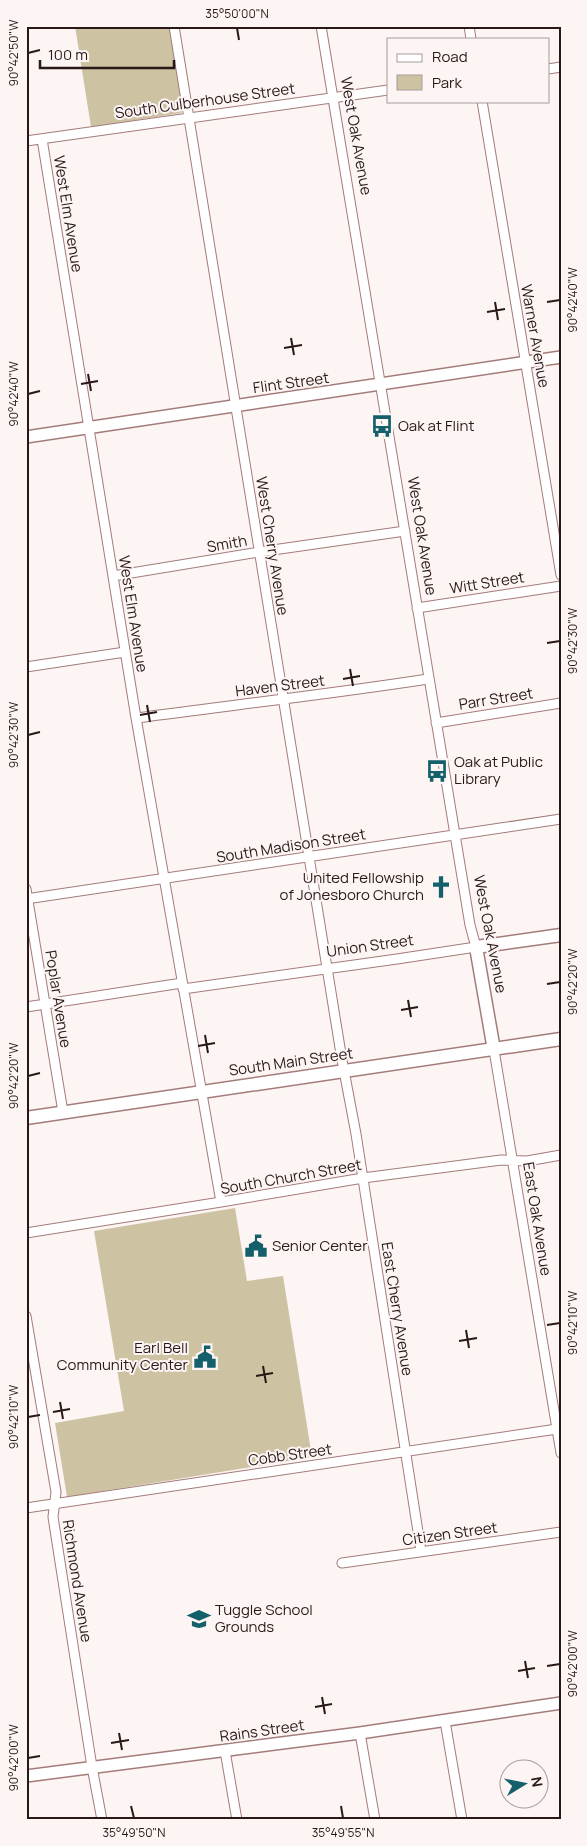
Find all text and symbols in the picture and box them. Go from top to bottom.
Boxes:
text: 35°50'00"N [205,5,269,22]
text: 90°42'50"W [5,19,22,86]
scale bar [40,38,174,70]
legend [387,38,550,102]
text: 100 m [48,44,88,65]
text: Road [432,46,468,67]
text: Park [432,72,462,93]
street label: West Oak Avenue [336,75,377,197]
street label: South Culberhouse Street [114,77,296,124]
street label: West Elm Avenue [49,154,88,274]
text: 90°42'40"W [564,266,581,333]
street label: Warner Avenue [516,283,555,389]
text: 90°42'40"W [5,360,22,427]
street label: Flint Street [252,367,330,398]
bus stop icon: Oak at Flint [369,413,395,439]
place label: Oak at Flint [398,415,474,436]
street label: West Cherry Avenue [251,475,294,617]
street label: West Oak Avenue [403,475,442,597]
street label: Smith [205,530,249,557]
street label: West Elm Avenue [114,554,153,674]
street label: Witt Street [448,566,526,599]
text: 90°42'30"W [564,607,581,674]
street label: Haven Street [234,670,326,701]
street label: Parr Street [457,682,535,715]
text: 90°42'30"W [5,701,22,768]
place label: Oak at Public Library [454,751,543,789]
bus stop icon: Oak at Public Library [424,758,450,784]
street label: South Madison Street [215,823,367,868]
place label: United Fellowship of Jonesboro Church [280,867,424,905]
street label: West Oak Avenue [469,873,512,995]
church icon: United Fellowship of Jonesboro Church [428,874,454,900]
street label: Union Street [325,929,415,962]
text: 90°42'20"W [564,948,581,1015]
street label: Poplar Avenue [40,949,77,1049]
text: 90°42'20"W [5,1042,22,1109]
street label: South Main Street [227,1042,354,1081]
street label: South Church Street [219,1154,363,1199]
street label: East Oak Avenue [518,1161,557,1277]
public building icon: Senior Center [243,1233,269,1259]
place label: Senior Center [272,1235,368,1256]
street label: East Cherry Avenue [377,1241,418,1378]
text: 90°42'10"W [564,1290,581,1355]
place label: Earl Bell Community Center [57,1337,189,1375]
public building icon: Earl Bell Community Center [192,1344,218,1370]
text: 90°42'10"W [5,1384,22,1449]
street label: Cobb Street [247,1438,333,1471]
street label: Citizen Street [401,1516,499,1551]
street label: Richmond Avenue [57,1518,98,1644]
place label: Tuggle School Grounds [215,1599,313,1637]
school or university icon: Tuggle School Grounds [186,1606,212,1632]
text: 90°42'00"W [564,1630,581,1698]
street label: Rains Street [218,1714,306,1747]
text: 90°42'00"W [5,1724,22,1792]
north arrow [500,1758,550,1808]
text: N [527,1775,548,1788]
text: 35°49'50"N [102,1824,166,1841]
text: 35°49'55"N [312,1824,374,1841]

